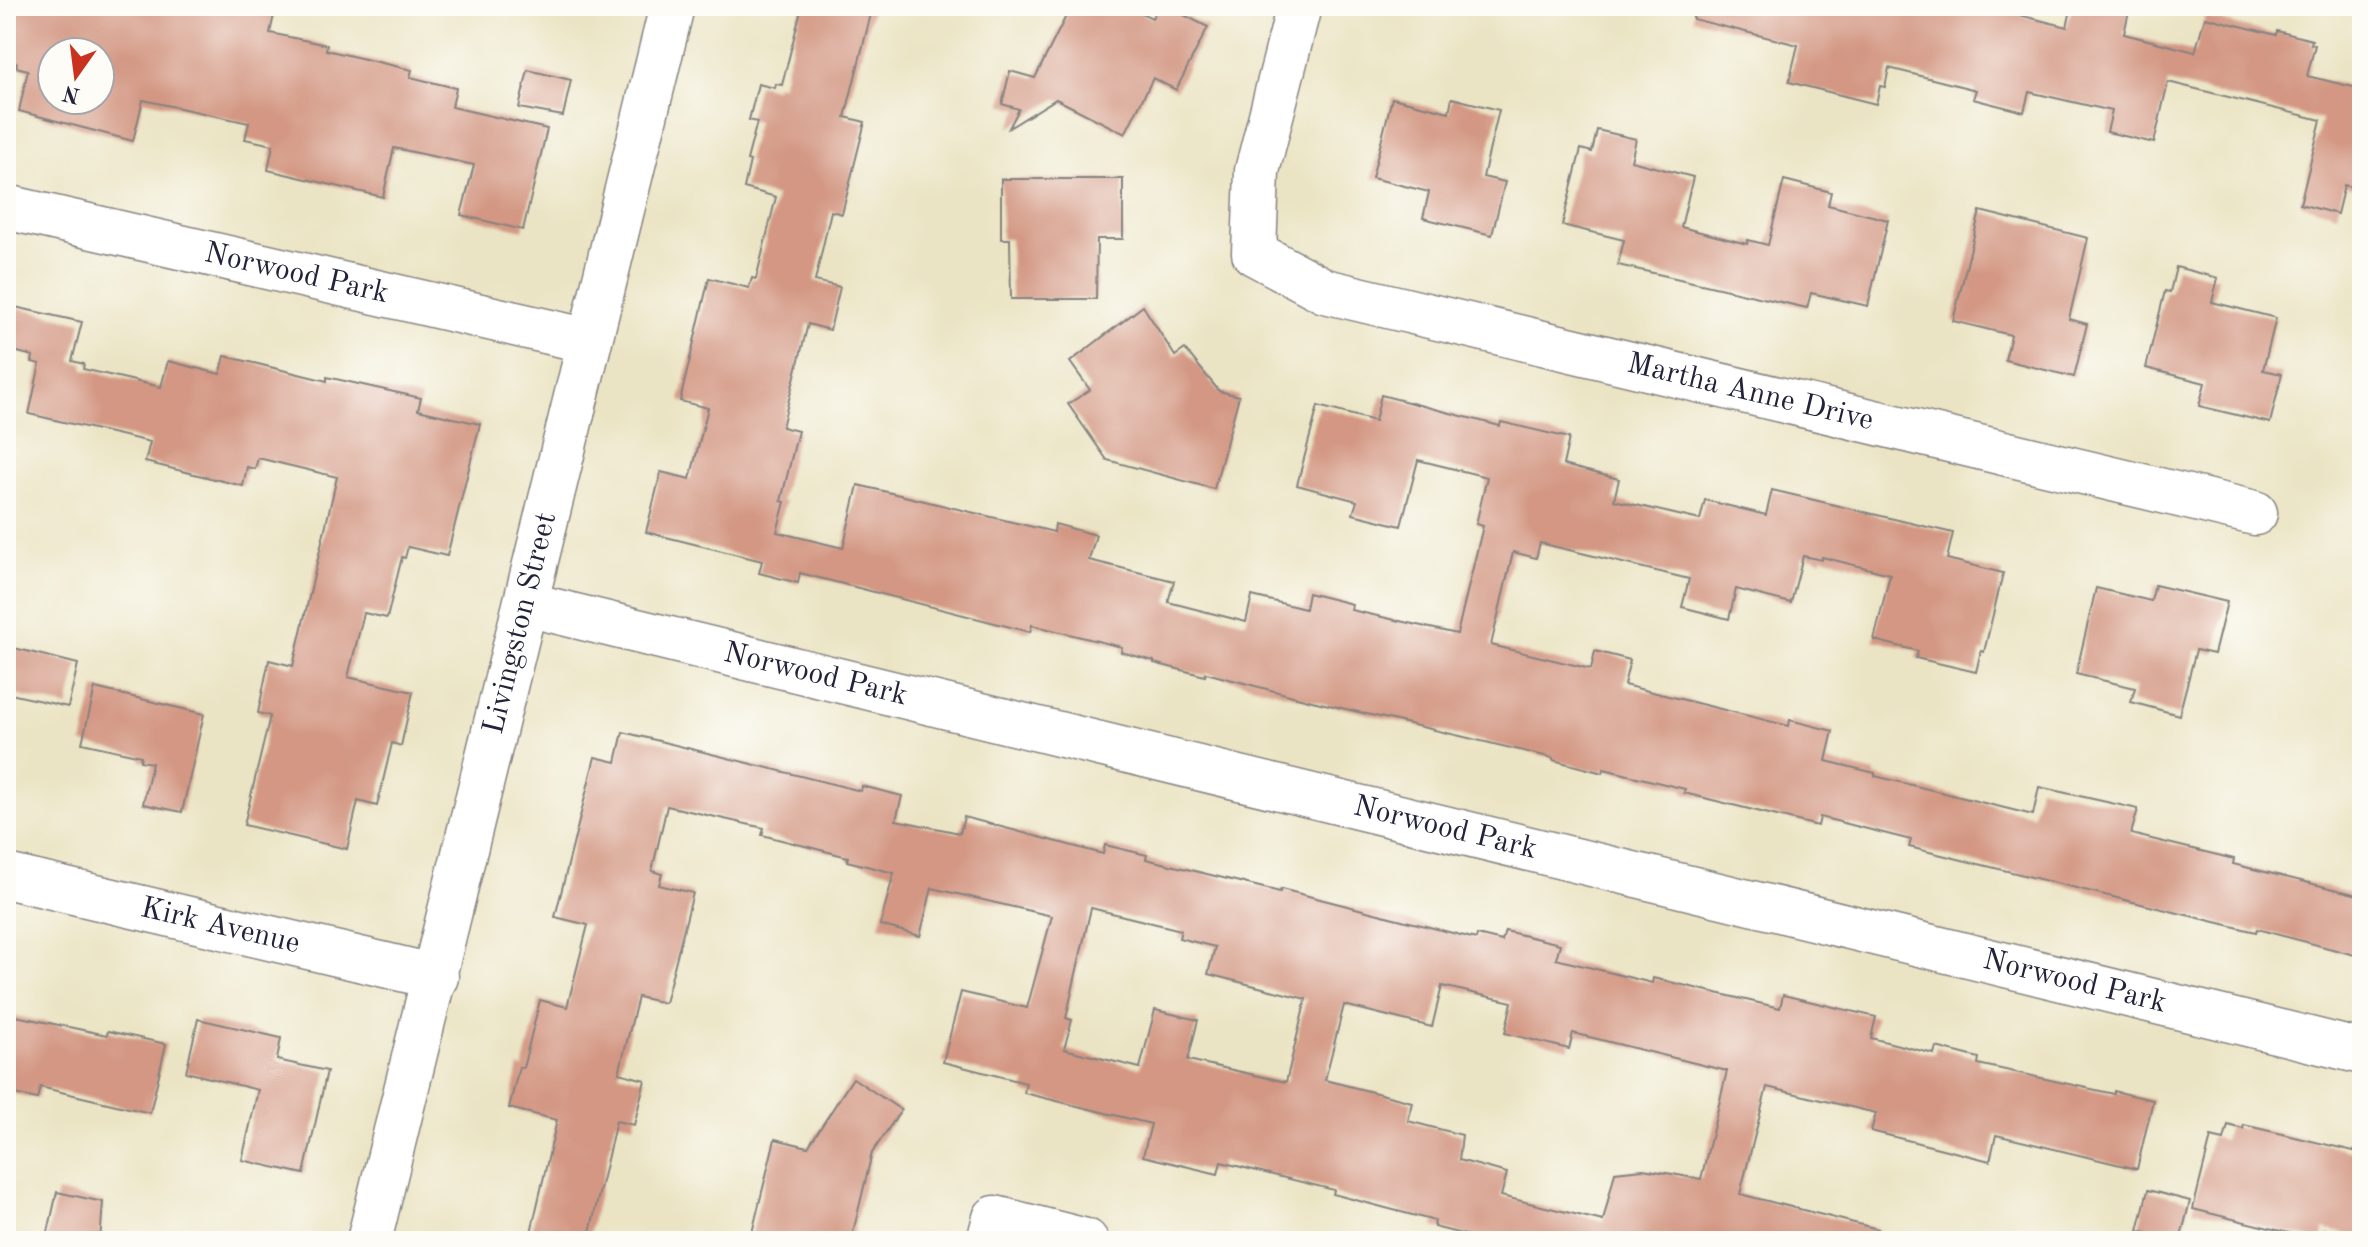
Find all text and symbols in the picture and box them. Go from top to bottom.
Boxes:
north arrow [36,36,116,116]
text: N [61,81,82,106]
street label: Norwood Park [202,238,391,309]
street label: Martha Anne Drive [1624,349,1876,436]
street label: Livingston Street [479,509,562,737]
street label: Norwood Park [721,638,910,711]
street label: Norwood Park [1350,791,1540,865]
street label: Kirk Avenue [138,893,303,959]
street label: Norwood Park [1980,945,2169,1019]

